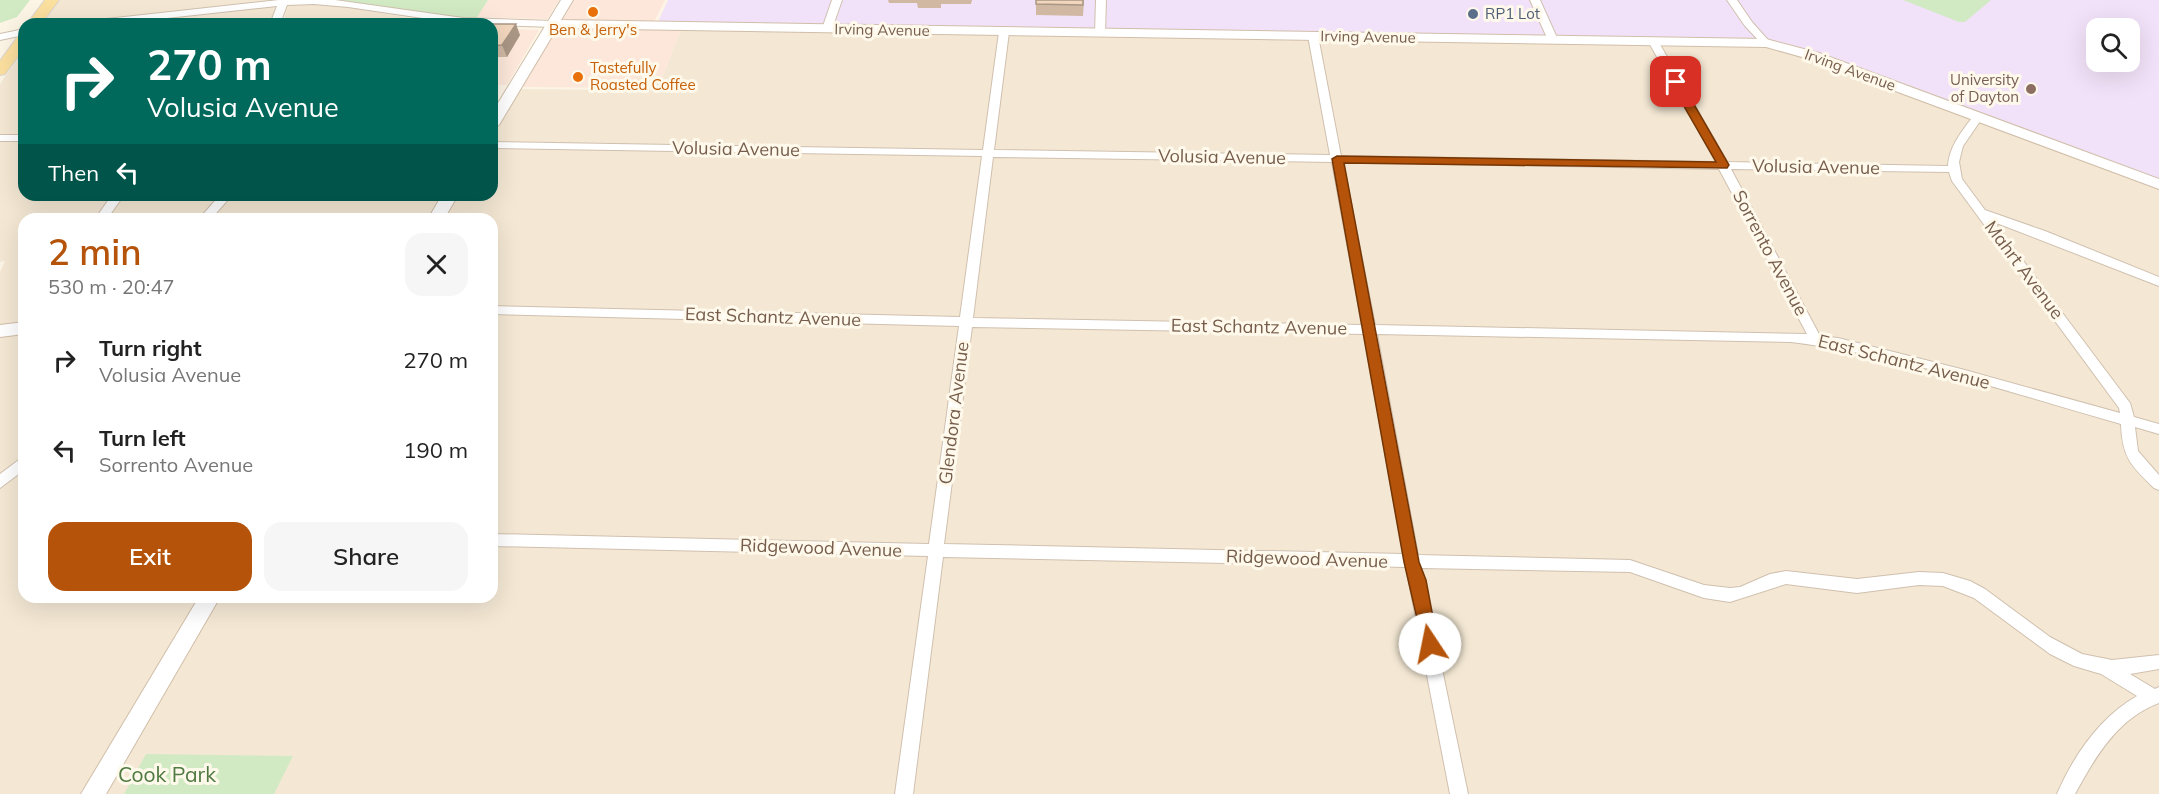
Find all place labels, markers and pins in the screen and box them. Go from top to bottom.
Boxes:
place label: RP1 Lot [1485,4,1540,23]
marker: Ben & Jerry's [586,5,600,19]
marker: RP1 Lot [1466,7,1480,21]
place label: Ben & Jerry's [549,20,637,39]
pin [1650,56,1701,107]
place label: Tastefully Roasted Coffee [590,58,696,94]
marker: Tastefully Roasted Coffee [571,70,585,84]
place label: University of Dayton [1950,70,2019,106]
marker: University of Dayton [2024,82,2038,96]

